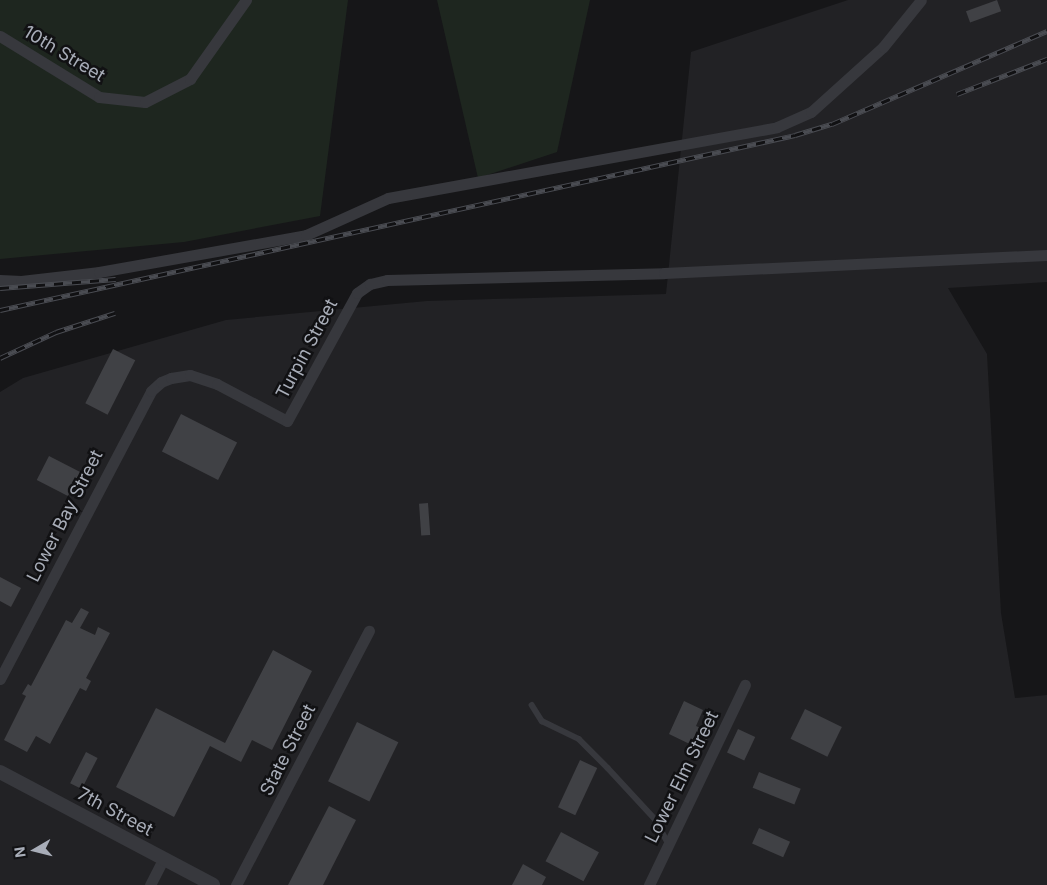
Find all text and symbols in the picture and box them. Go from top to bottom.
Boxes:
street label: 10th Street [19,21,109,87]
street label: Turpin Street [272,295,342,403]
street label: Lower Bay Street [22,447,108,585]
street label: State Street [256,701,320,799]
street label: Lower Elm Street [641,707,723,847]
street label: 7th Street [73,783,157,841]
north arrow [10,825,60,875]
text: N [10,846,29,859]

